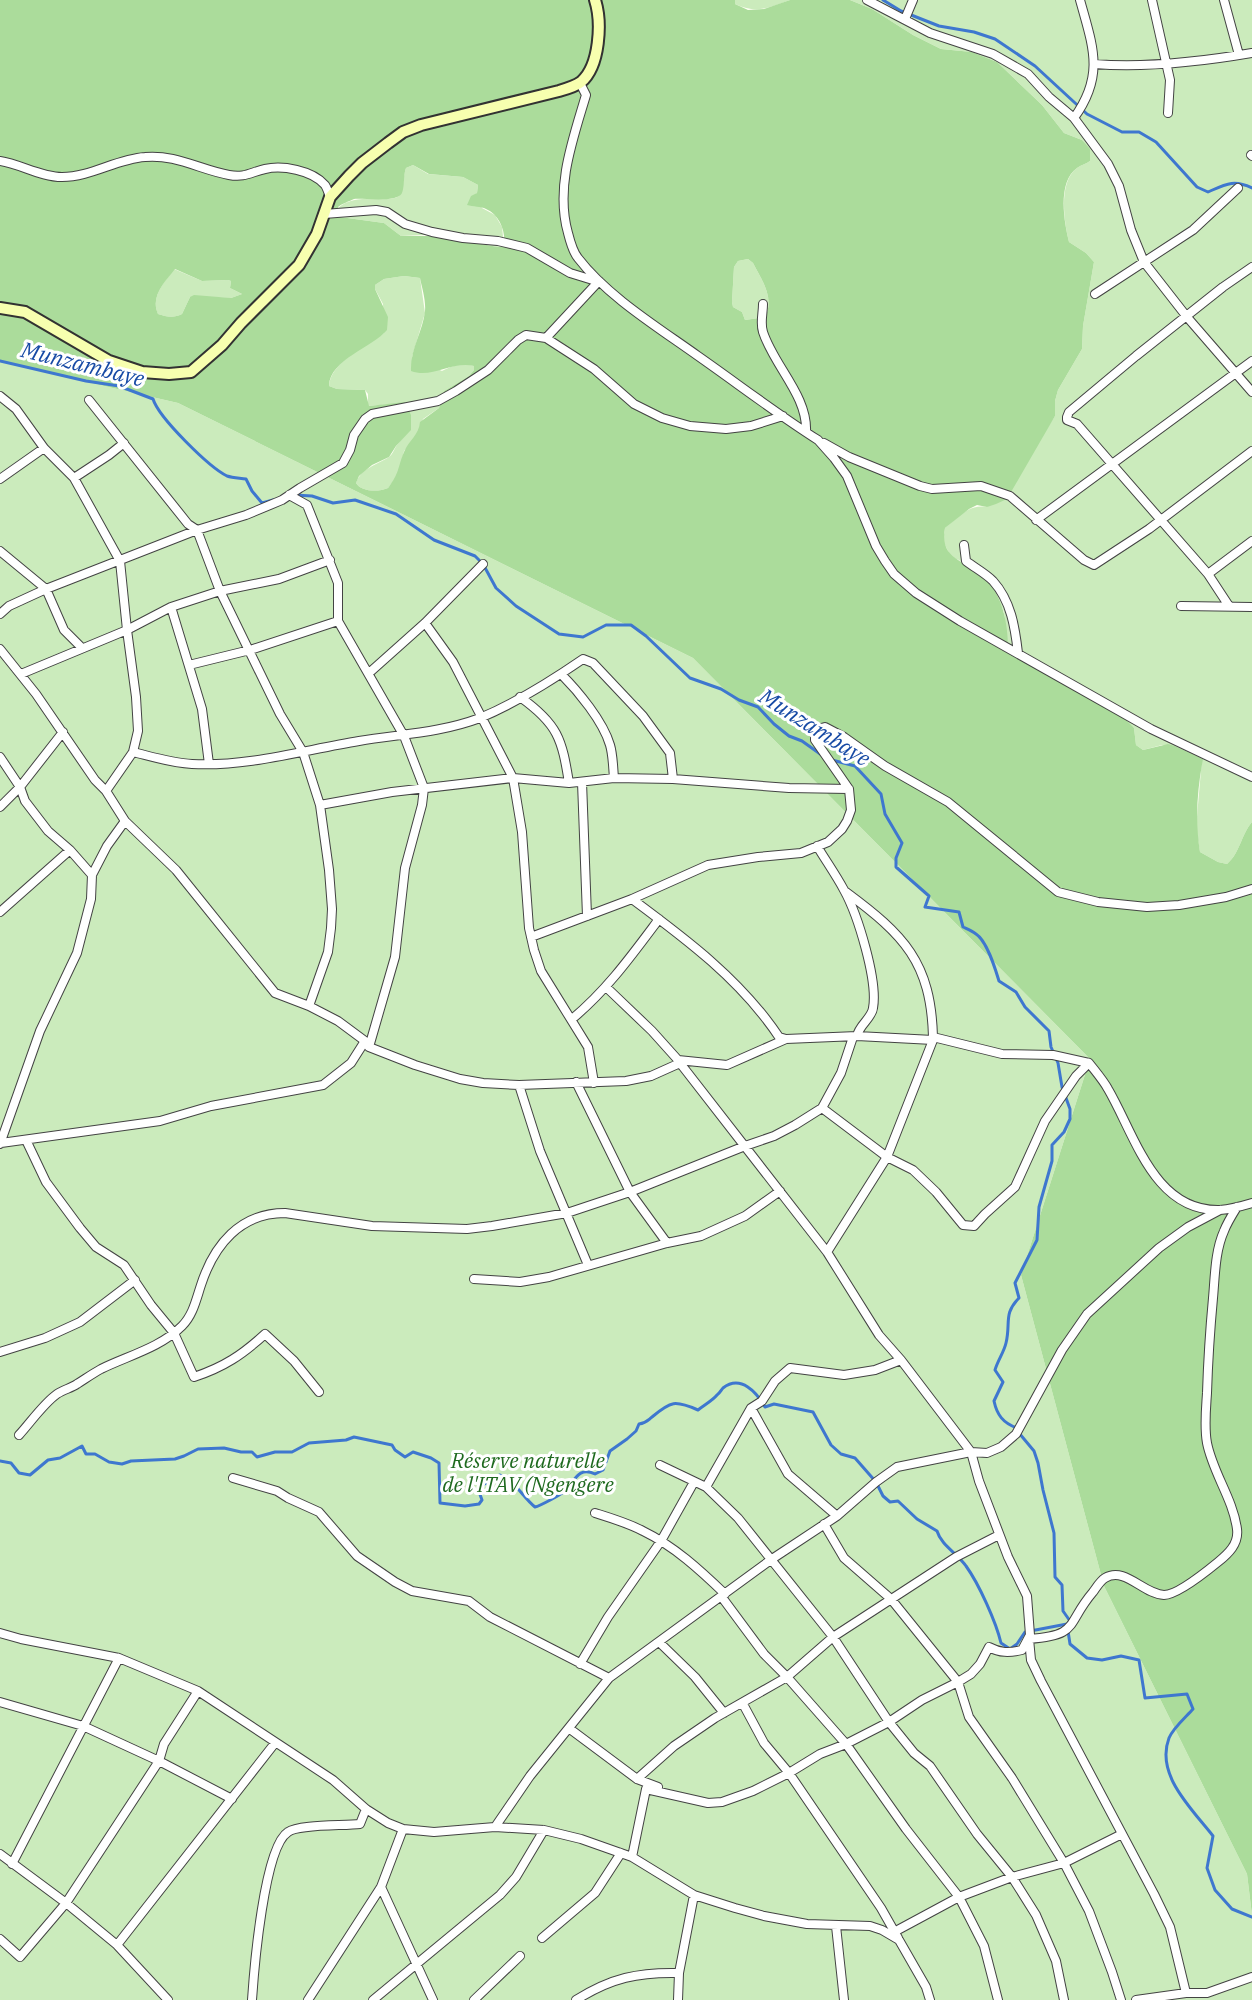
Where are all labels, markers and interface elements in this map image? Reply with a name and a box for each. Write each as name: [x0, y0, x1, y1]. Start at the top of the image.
water label: Munzambaye: [18, 334, 148, 393]
water label: Munzambaye: [753, 680, 876, 772]
park label: Réserve naturelle de l'ITAV (Ngengere: [442, 1446, 615, 1498]

